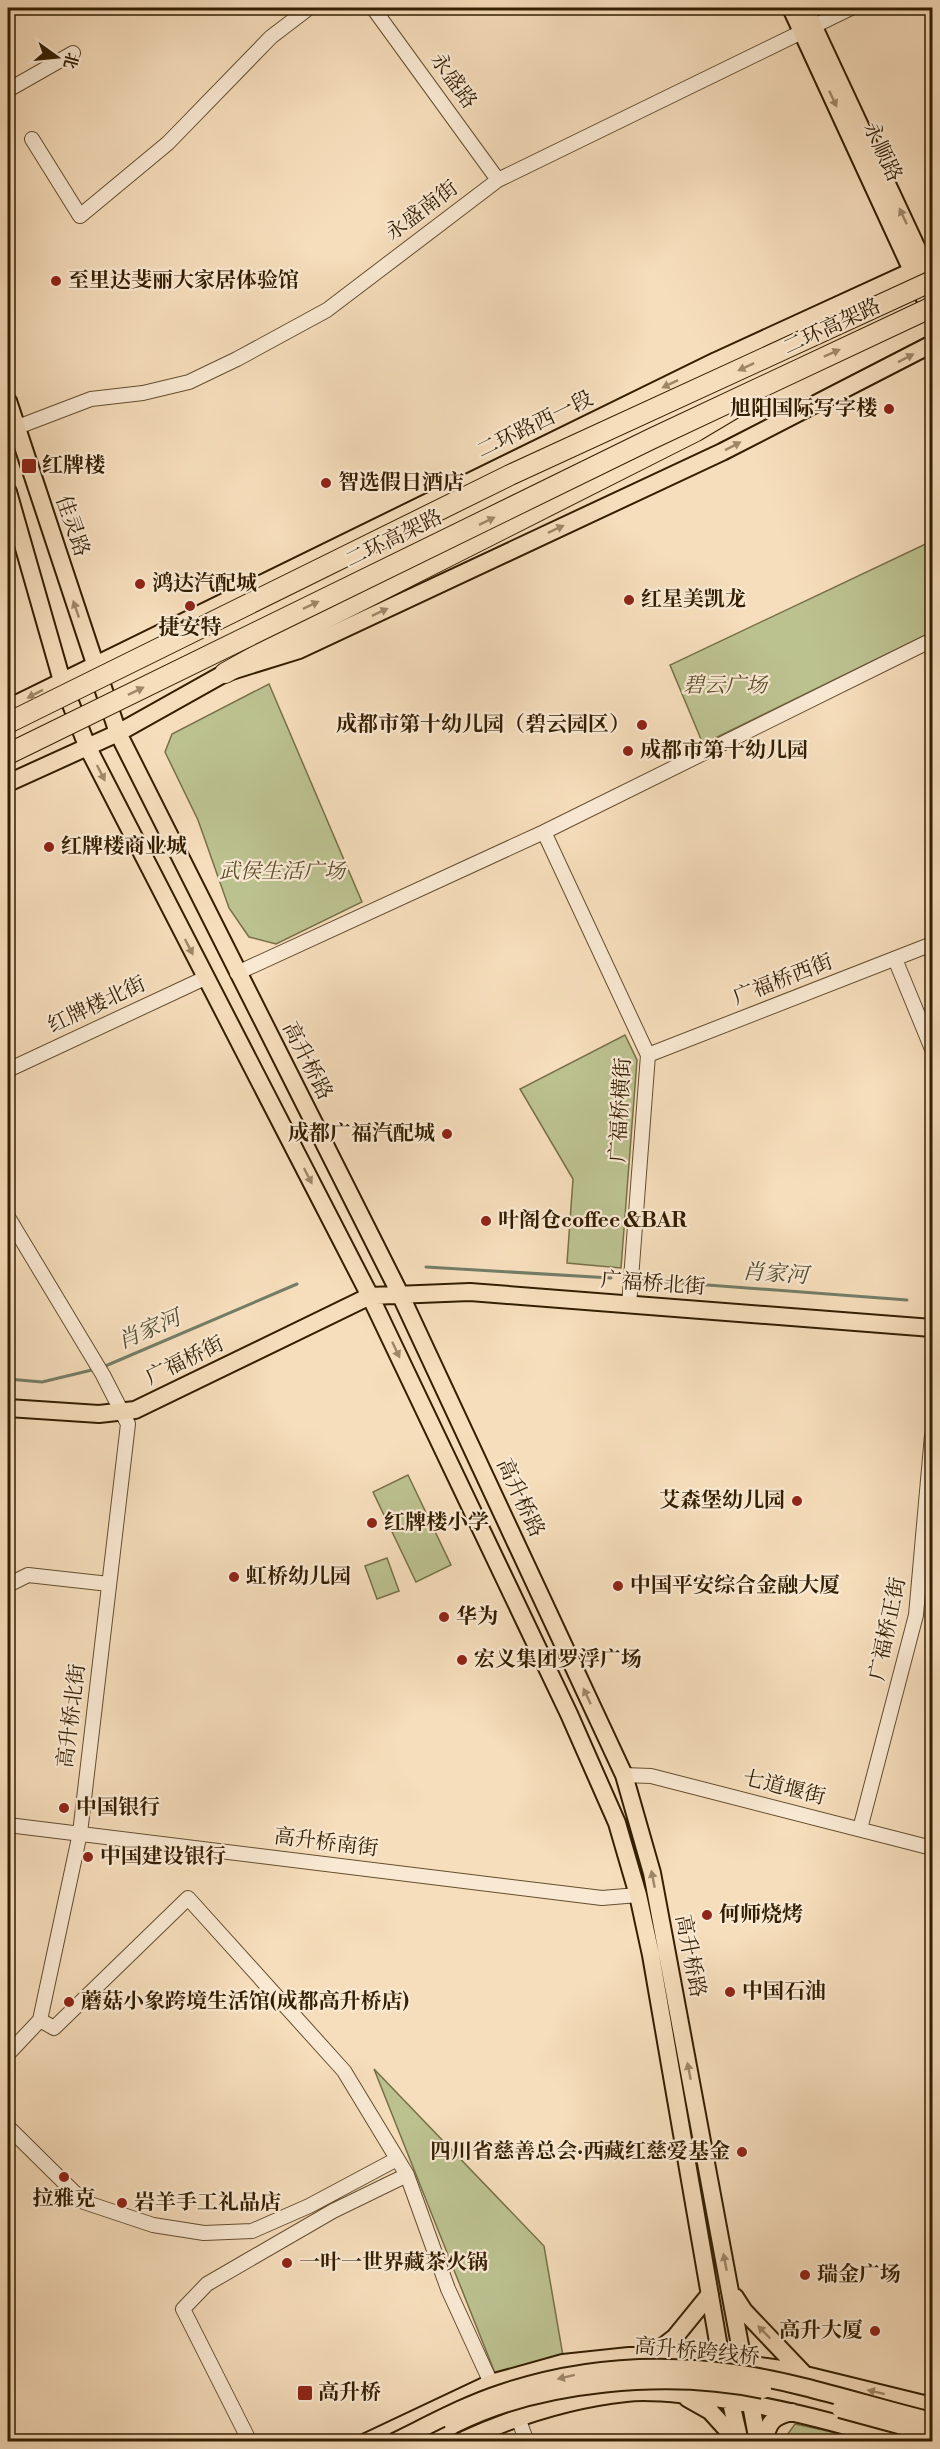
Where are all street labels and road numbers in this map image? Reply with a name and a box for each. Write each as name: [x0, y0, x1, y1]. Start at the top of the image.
street label: 永盛路: [424, 48, 482, 114]
street label: 永顺路: [857, 118, 907, 186]
street label: 永盛南街: [381, 175, 463, 247]
street label: 二环高架路: [779, 293, 885, 361]
street label: 二环路西一段: [473, 386, 597, 464]
street label: 佳灵路: [49, 492, 95, 560]
street label: 二环高架路: [341, 504, 447, 574]
street label: 广福桥西街: [729, 949, 837, 1011]
street label: 红牌楼北街: [44, 971, 150, 1039]
street label: 高升桥路: [276, 1018, 338, 1104]
street label: 广福桥横街: [605, 1057, 637, 1163]
street label: 广福桥北街: [600, 1267, 706, 1301]
street label: 广福桥街: [142, 1331, 228, 1391]
street label: 高升桥路: [490, 1454, 550, 1542]
street label: 广福桥正街: [864, 1575, 912, 1683]
street label: 高升桥北街: [53, 1662, 91, 1770]
street label: 七道堰街: [740, 1765, 828, 1811]
street label: 高升桥南街: [272, 1824, 380, 1862]
street label: 高升桥路: [669, 1912, 711, 2000]
street label: 高升桥跨线桥: [633, 2334, 761, 2370]

